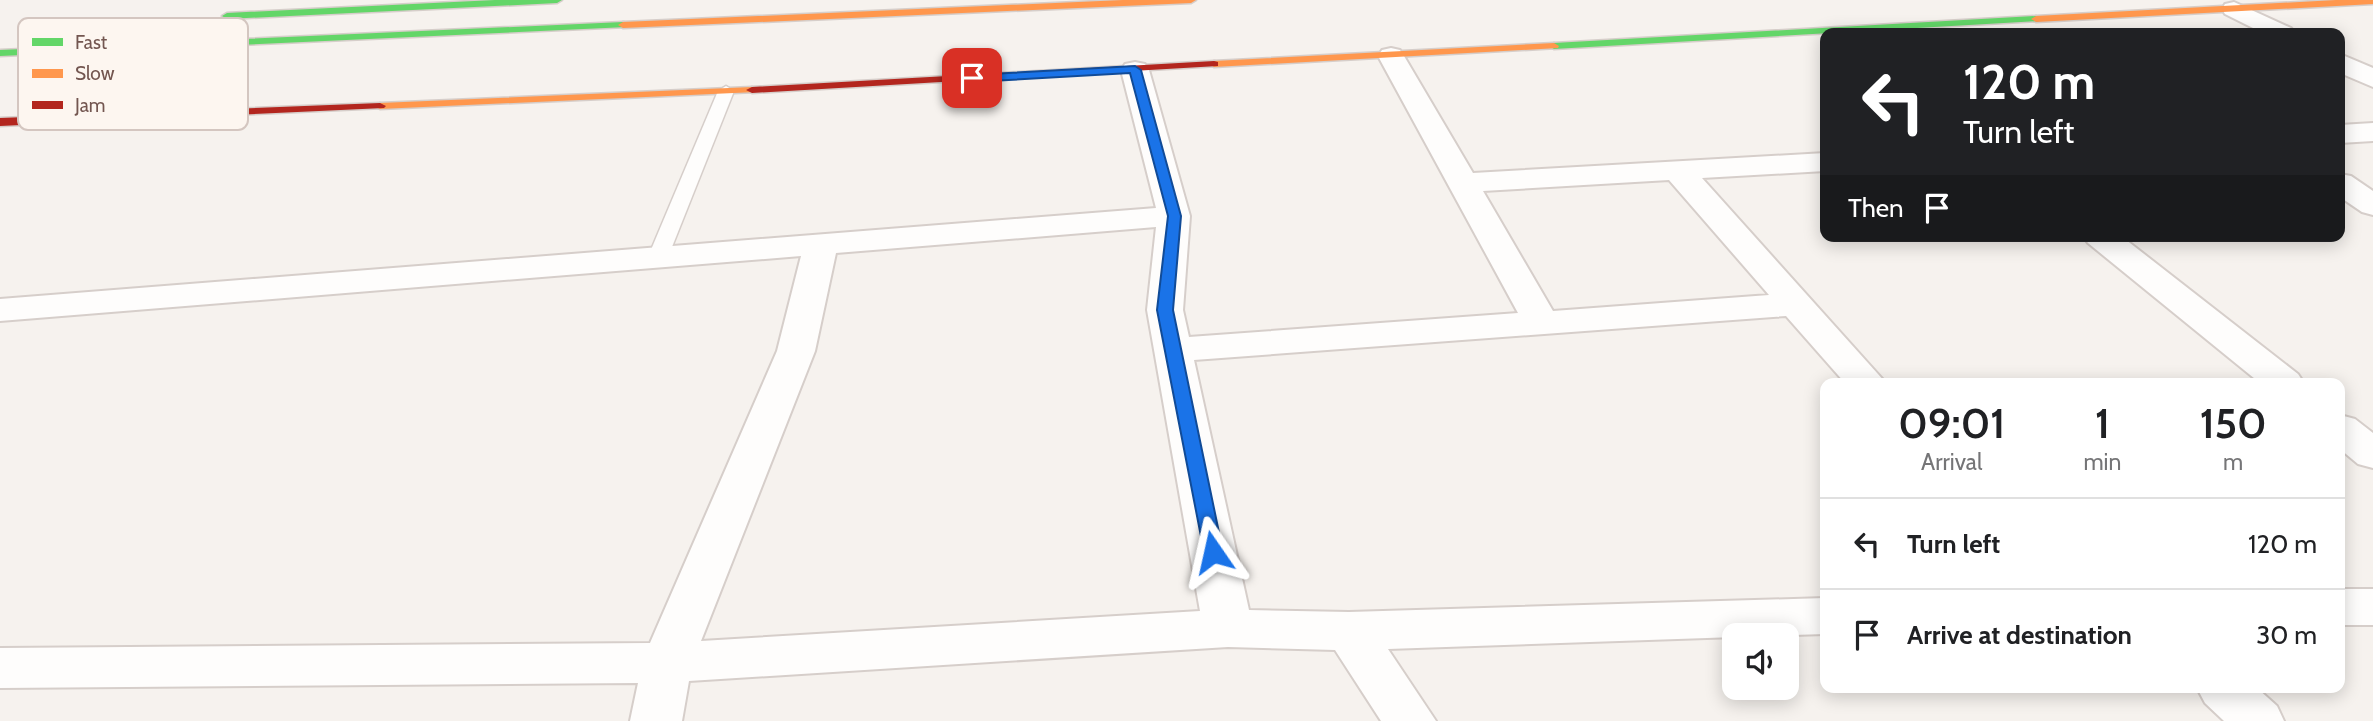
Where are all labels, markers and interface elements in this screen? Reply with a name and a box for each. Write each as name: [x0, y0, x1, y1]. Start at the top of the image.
legend: [18, 18, 248, 130]
text: Fast: [75, 31, 108, 54]
pin: [942, 48, 1002, 108]
text: 120 m: [1963, 52, 2095, 111]
icon: left: [1848, 56, 1939, 147]
icon: arrive: [953, 59, 991, 97]
text: Slow: [75, 62, 115, 85]
text: Jam: [74, 94, 105, 117]
text: Turn left: [1963, 112, 2074, 151]
icon: arrive: [1918, 189, 1956, 227]
text: Then: [1848, 192, 1904, 224]
text: 09:01: [1898, 397, 2005, 449]
text: 1: [2095, 397, 2110, 449]
text: 150: [2200, 397, 2267, 449]
text: Arrival: [1921, 448, 1982, 476]
text: min: [2083, 448, 2121, 476]
text: m: [2223, 448, 2243, 476]
position arrow: [1176, 515, 1250, 589]
icon: left: [1848, 525, 1886, 563]
text: Turn left: [1907, 528, 2000, 560]
text: 120 m: [2248, 528, 2317, 560]
icon: arrive: [1848, 616, 1886, 654]
text: Arrive at destination: [1907, 619, 2132, 651]
text: 30 m: [2256, 619, 2317, 651]
map controls: [1722, 623, 1799, 700]
button: sound: [1722, 623, 1799, 700]

